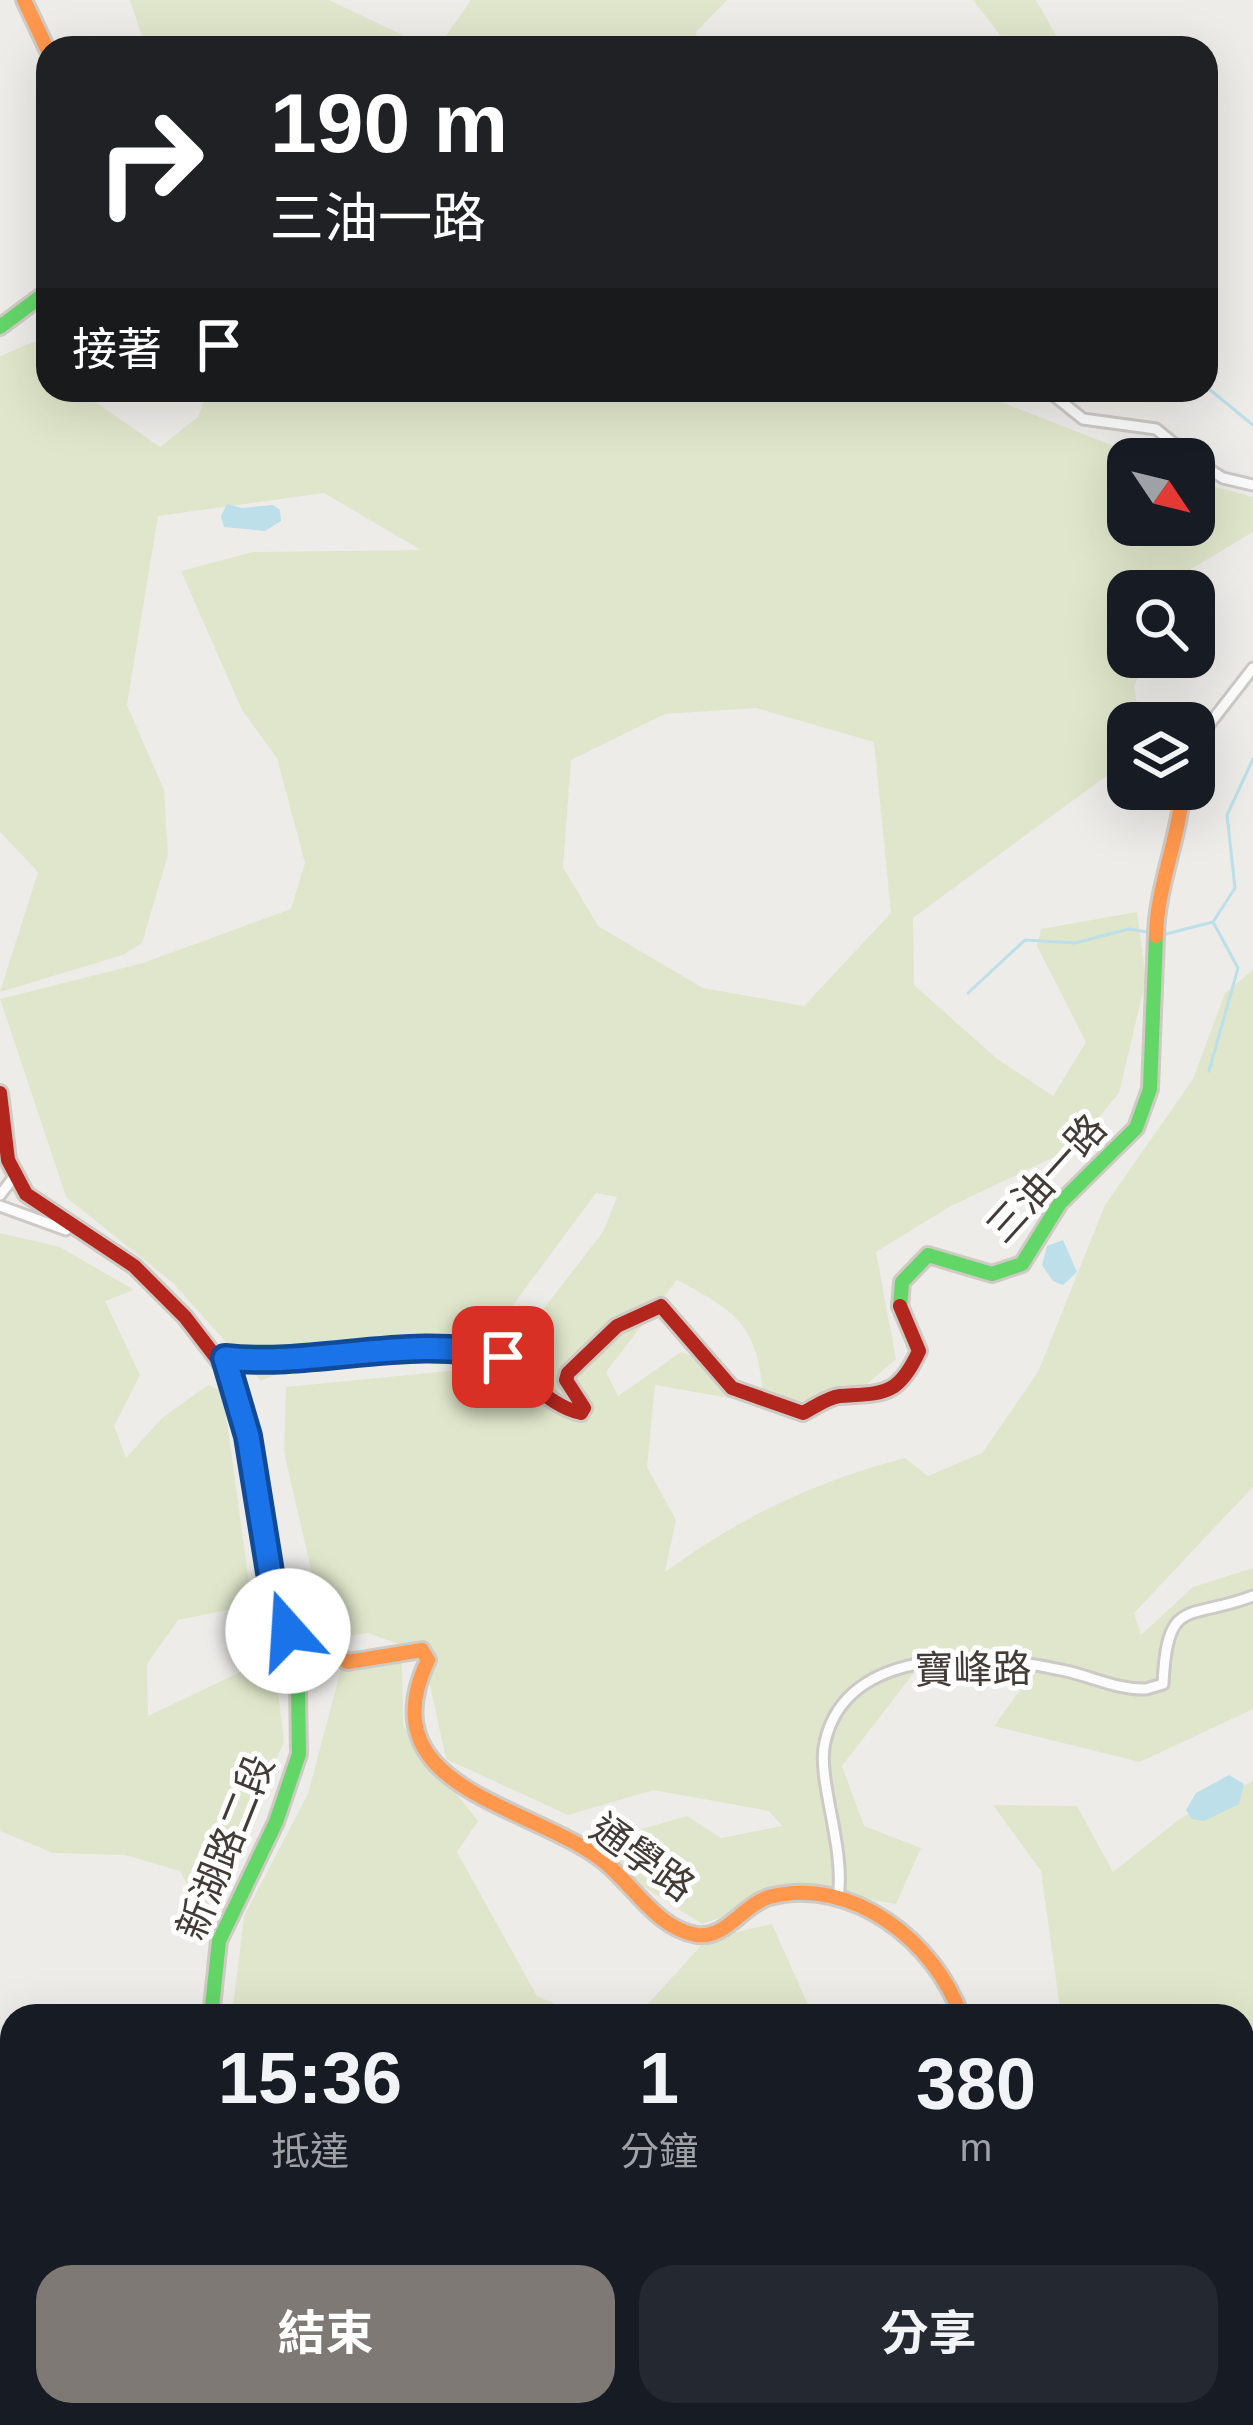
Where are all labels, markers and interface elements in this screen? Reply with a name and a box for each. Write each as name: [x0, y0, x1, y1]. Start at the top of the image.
text: 190 m: [270, 76, 508, 170]
icon: right: [72, 84, 228, 240]
text: 三油一路: [270, 188, 486, 248]
icon: arrive: [186, 312, 252, 378]
text: 接著: [72, 324, 162, 375]
north arrow: [1107, 438, 1215, 546]
map controls: [1107, 438, 1215, 810]
button: search: [1107, 570, 1215, 678]
button: layers: [1107, 702, 1215, 810]
street label: 三油一路: [978, 1106, 1115, 1251]
pin: [452, 1306, 554, 1408]
icon: arrive: [470, 1324, 536, 1390]
position arrow: [225, 1568, 351, 1694]
street label: 寶峰路: [914, 1647, 1032, 1692]
street label: 新湖路二段: [169, 1749, 282, 1946]
street label: 通學路: [583, 1806, 703, 1909]
text: 15:36: [218, 2038, 402, 2118]
text: 1: [639, 2038, 679, 2118]
text: 380: [916, 2044, 1036, 2124]
text: m: [960, 2126, 992, 2169]
text: 抵達: [271, 2130, 349, 2173]
text: 分鐘: [620, 2130, 698, 2173]
button: 結束: [36, 2265, 615, 2403]
button: 分享: [639, 2265, 1218, 2403]

